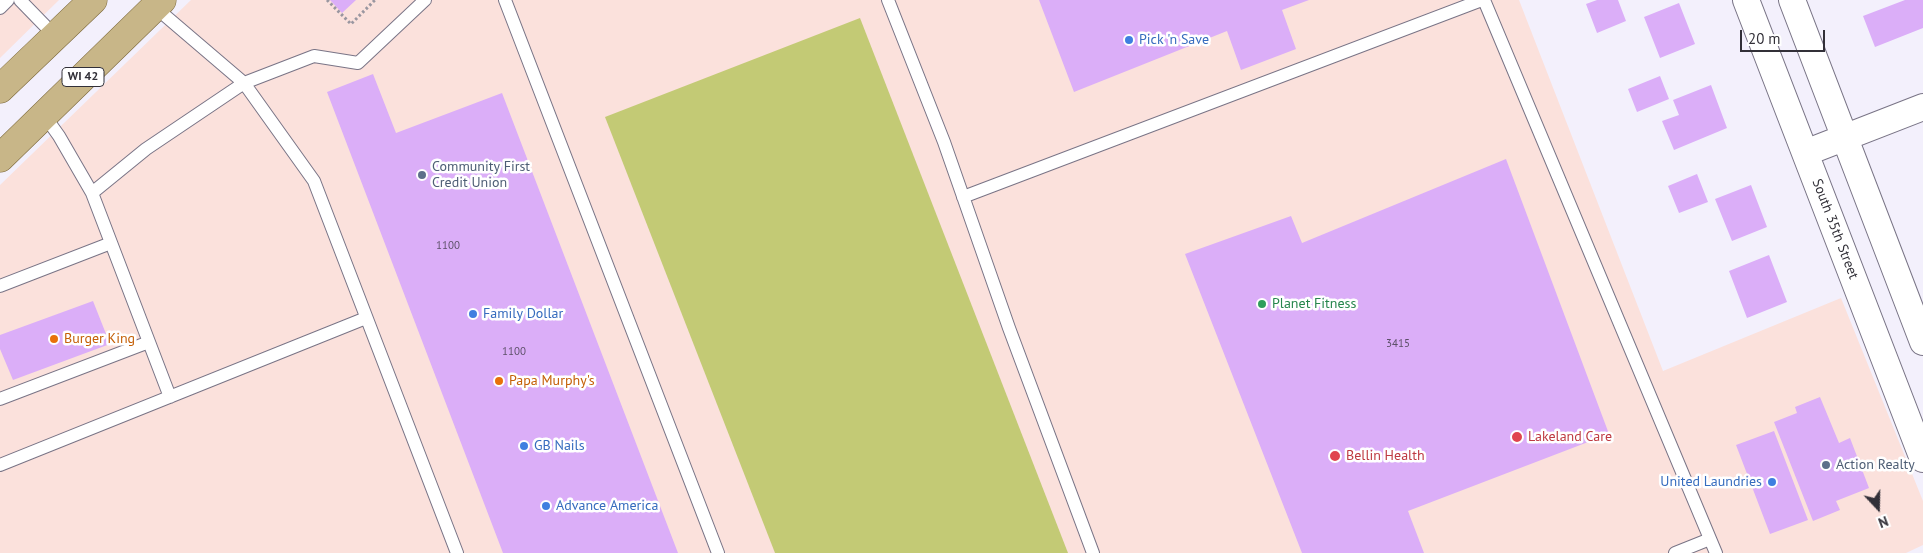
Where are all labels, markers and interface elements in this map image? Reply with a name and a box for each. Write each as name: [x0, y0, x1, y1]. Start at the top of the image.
scale bar: [1743, 20, 1828, 52]
text: 20 m: [1748, 29, 1781, 48]
place label: Pick 'n Save: [1139, 32, 1209, 48]
marker: Pick 'n Save: [1123, 34, 1135, 46]
road number: WI 42: [62, 68, 104, 86]
place label: Community First Credit Union: [432, 159, 530, 192]
marker: Community First Credit Union: [416, 169, 428, 181]
street label: South 35th Street: [1808, 177, 1862, 281]
house number: 1100: [436, 239, 460, 253]
place label: Planet Fitness: [1272, 296, 1356, 312]
marker: Planet Fitness: [1256, 298, 1268, 310]
place label: Family Dollar: [483, 306, 563, 322]
marker: Family Dollar: [467, 308, 479, 320]
place label: Burger King: [64, 331, 135, 347]
marker: Burger King: [48, 333, 60, 345]
house number: 3415: [1386, 337, 1410, 351]
house number: 1100: [502, 345, 526, 359]
place label: Papa Murphy's: [509, 373, 595, 389]
marker: Papa Murphy's: [493, 375, 505, 387]
place label: Lakeland Care: [1528, 429, 1612, 445]
marker: Lakeland Care: [1510, 430, 1524, 444]
place label: GB Nails: [534, 438, 585, 454]
marker: GB Nails: [518, 440, 530, 452]
place label: Bellin Health: [1346, 448, 1425, 464]
marker: Bellin Health: [1328, 449, 1342, 463]
place label: Action Realty: [1836, 457, 1915, 473]
marker: Action Realty: [1820, 459, 1832, 471]
place label: United Laundries: [1660, 474, 1762, 490]
marker: United Laundries: [1766, 476, 1778, 488]
north arrow: [1853, 483, 1903, 533]
place label: Advance America: [556, 498, 658, 514]
marker: Advance America: [540, 500, 552, 512]
text: N: [1876, 512, 1891, 532]

